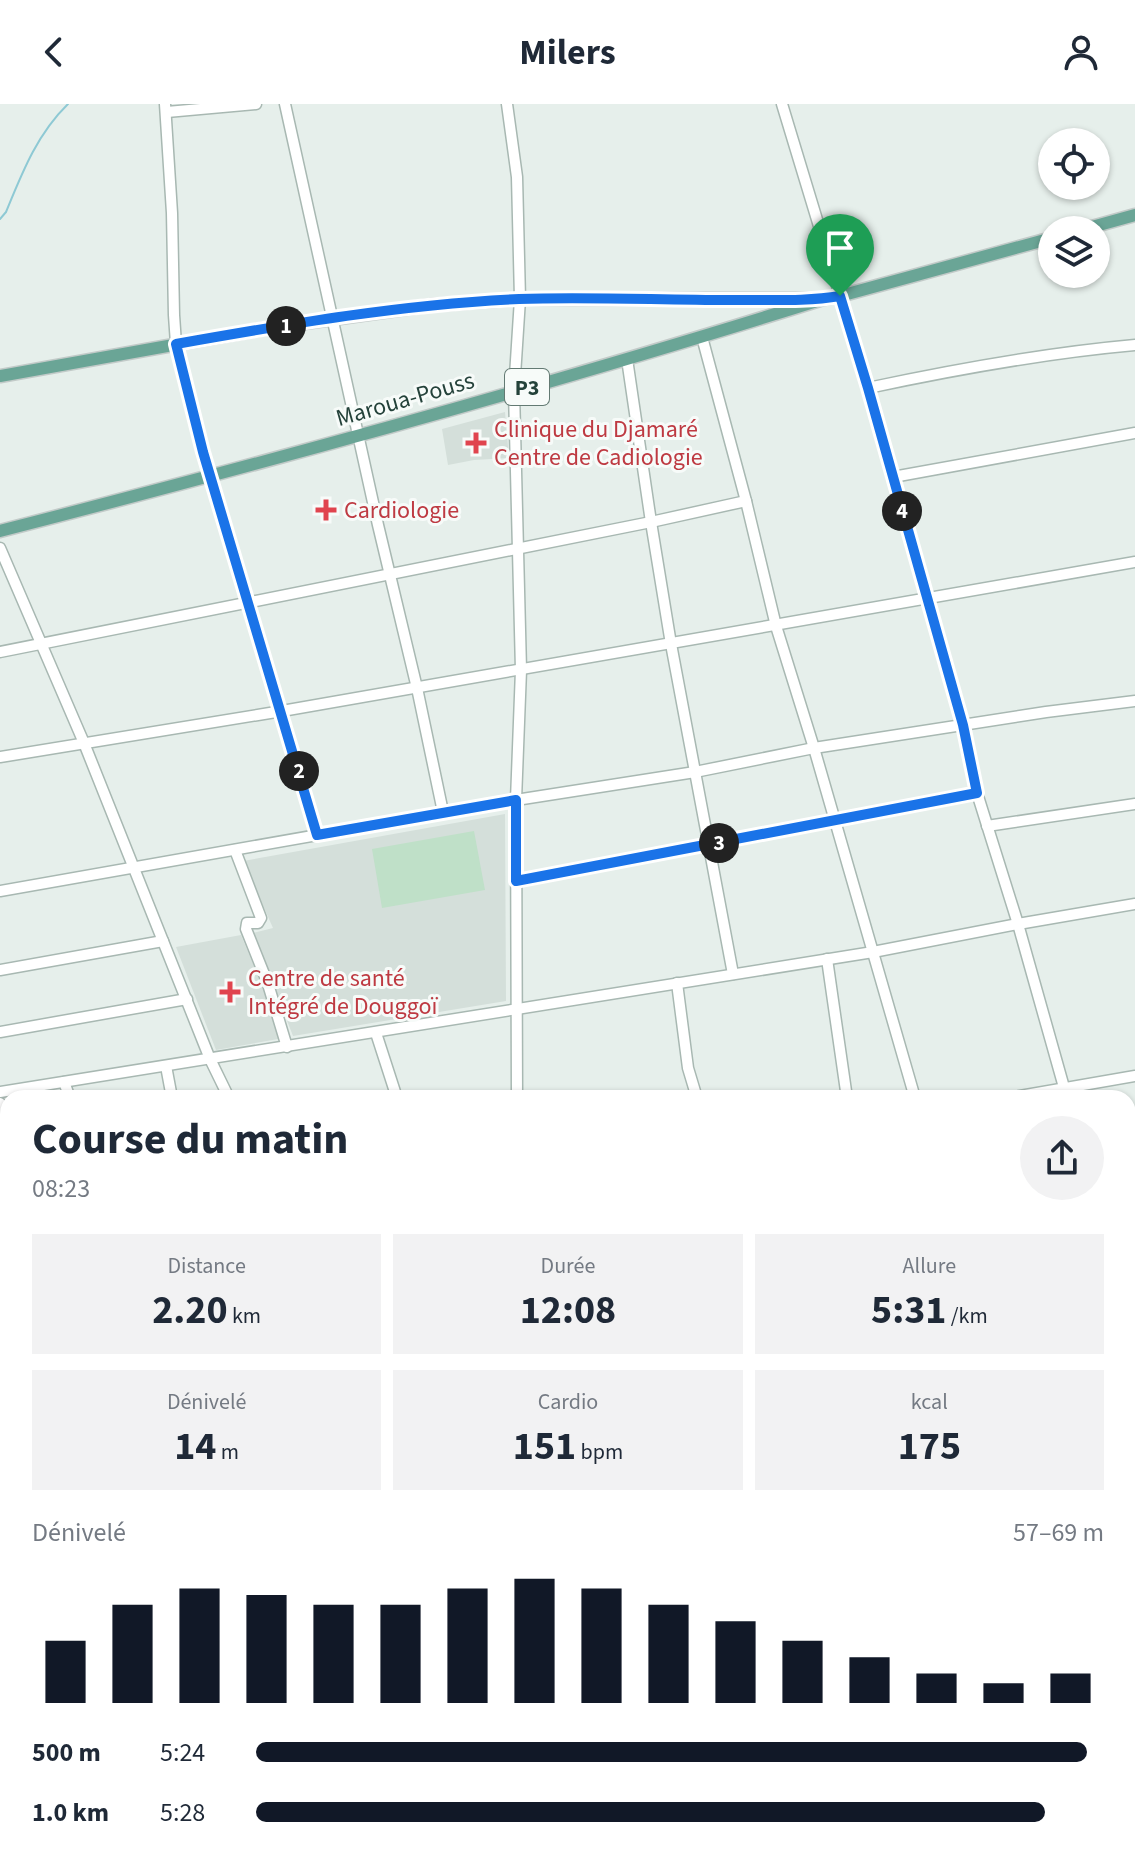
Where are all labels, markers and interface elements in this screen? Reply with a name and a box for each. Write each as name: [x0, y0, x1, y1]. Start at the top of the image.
text: Milers: [519, 27, 616, 78]
icon: back: [32, 30, 76, 74]
icon: person: [1059, 30, 1103, 74]
map controls: [1038, 128, 1110, 288]
button: locate: [1038, 128, 1110, 200]
pin: [806, 214, 874, 296]
button: layers: [1038, 216, 1110, 288]
icon: arrive: [818, 226, 862, 270]
pin: 1: [266, 306, 306, 346]
text: 1: [280, 310, 292, 342]
street label: Maroua-Pouss: [332, 363, 478, 436]
road number: P3: [505, 369, 549, 405]
place label: Clinique du Djamaré Centre de Cadiologie: [494, 412, 703, 475]
marker: Clinique du Djamaré Centre de Cadiologie: [465, 432, 487, 454]
pin: 4: [882, 491, 922, 531]
place label: Cardiologie: [344, 493, 459, 528]
text: 4: [896, 495, 908, 527]
marker: Cardiologie: [315, 499, 337, 521]
pin: 2: [279, 751, 319, 791]
text: 2: [293, 755, 305, 787]
pin: 3: [699, 823, 739, 863]
text: 3: [713, 827, 725, 859]
place label: Centre de santé Intégré de Douggoï: [248, 961, 438, 1024]
marker: Centre de santé Intégré de Douggoï: [219, 981, 241, 1003]
text: Course du matin: [32, 1108, 349, 1171]
button: share: [1020, 1116, 1104, 1200]
text: 08:23: [32, 1170, 90, 1207]
text: Distance: [168, 1250, 246, 1282]
text: Durée: [541, 1250, 595, 1282]
text: Allure: [903, 1250, 956, 1282]
text: 2.20: [152, 1282, 228, 1339]
text: 12:08: [520, 1282, 616, 1339]
text: 5:31: [871, 1282, 946, 1339]
text: km: [228, 1300, 261, 1332]
text: /km: [946, 1300, 988, 1332]
text: Dénivelé: [167, 1386, 246, 1418]
text: Cardio: [538, 1386, 598, 1418]
text: kcal: [911, 1386, 948, 1418]
text: 14: [174, 1418, 216, 1475]
text: 151: [513, 1418, 576, 1475]
text: 175: [898, 1418, 961, 1475]
text: m: [216, 1436, 239, 1468]
text: bpm: [576, 1436, 623, 1468]
text: Dénivelé: [32, 1514, 126, 1551]
text: 57–69 m: [1013, 1514, 1104, 1551]
text: 500 m: [32, 1734, 101, 1771]
text: 5:24: [160, 1734, 205, 1771]
text: 1.0 km: [32, 1794, 109, 1831]
text: 5:28: [160, 1794, 205, 1831]

